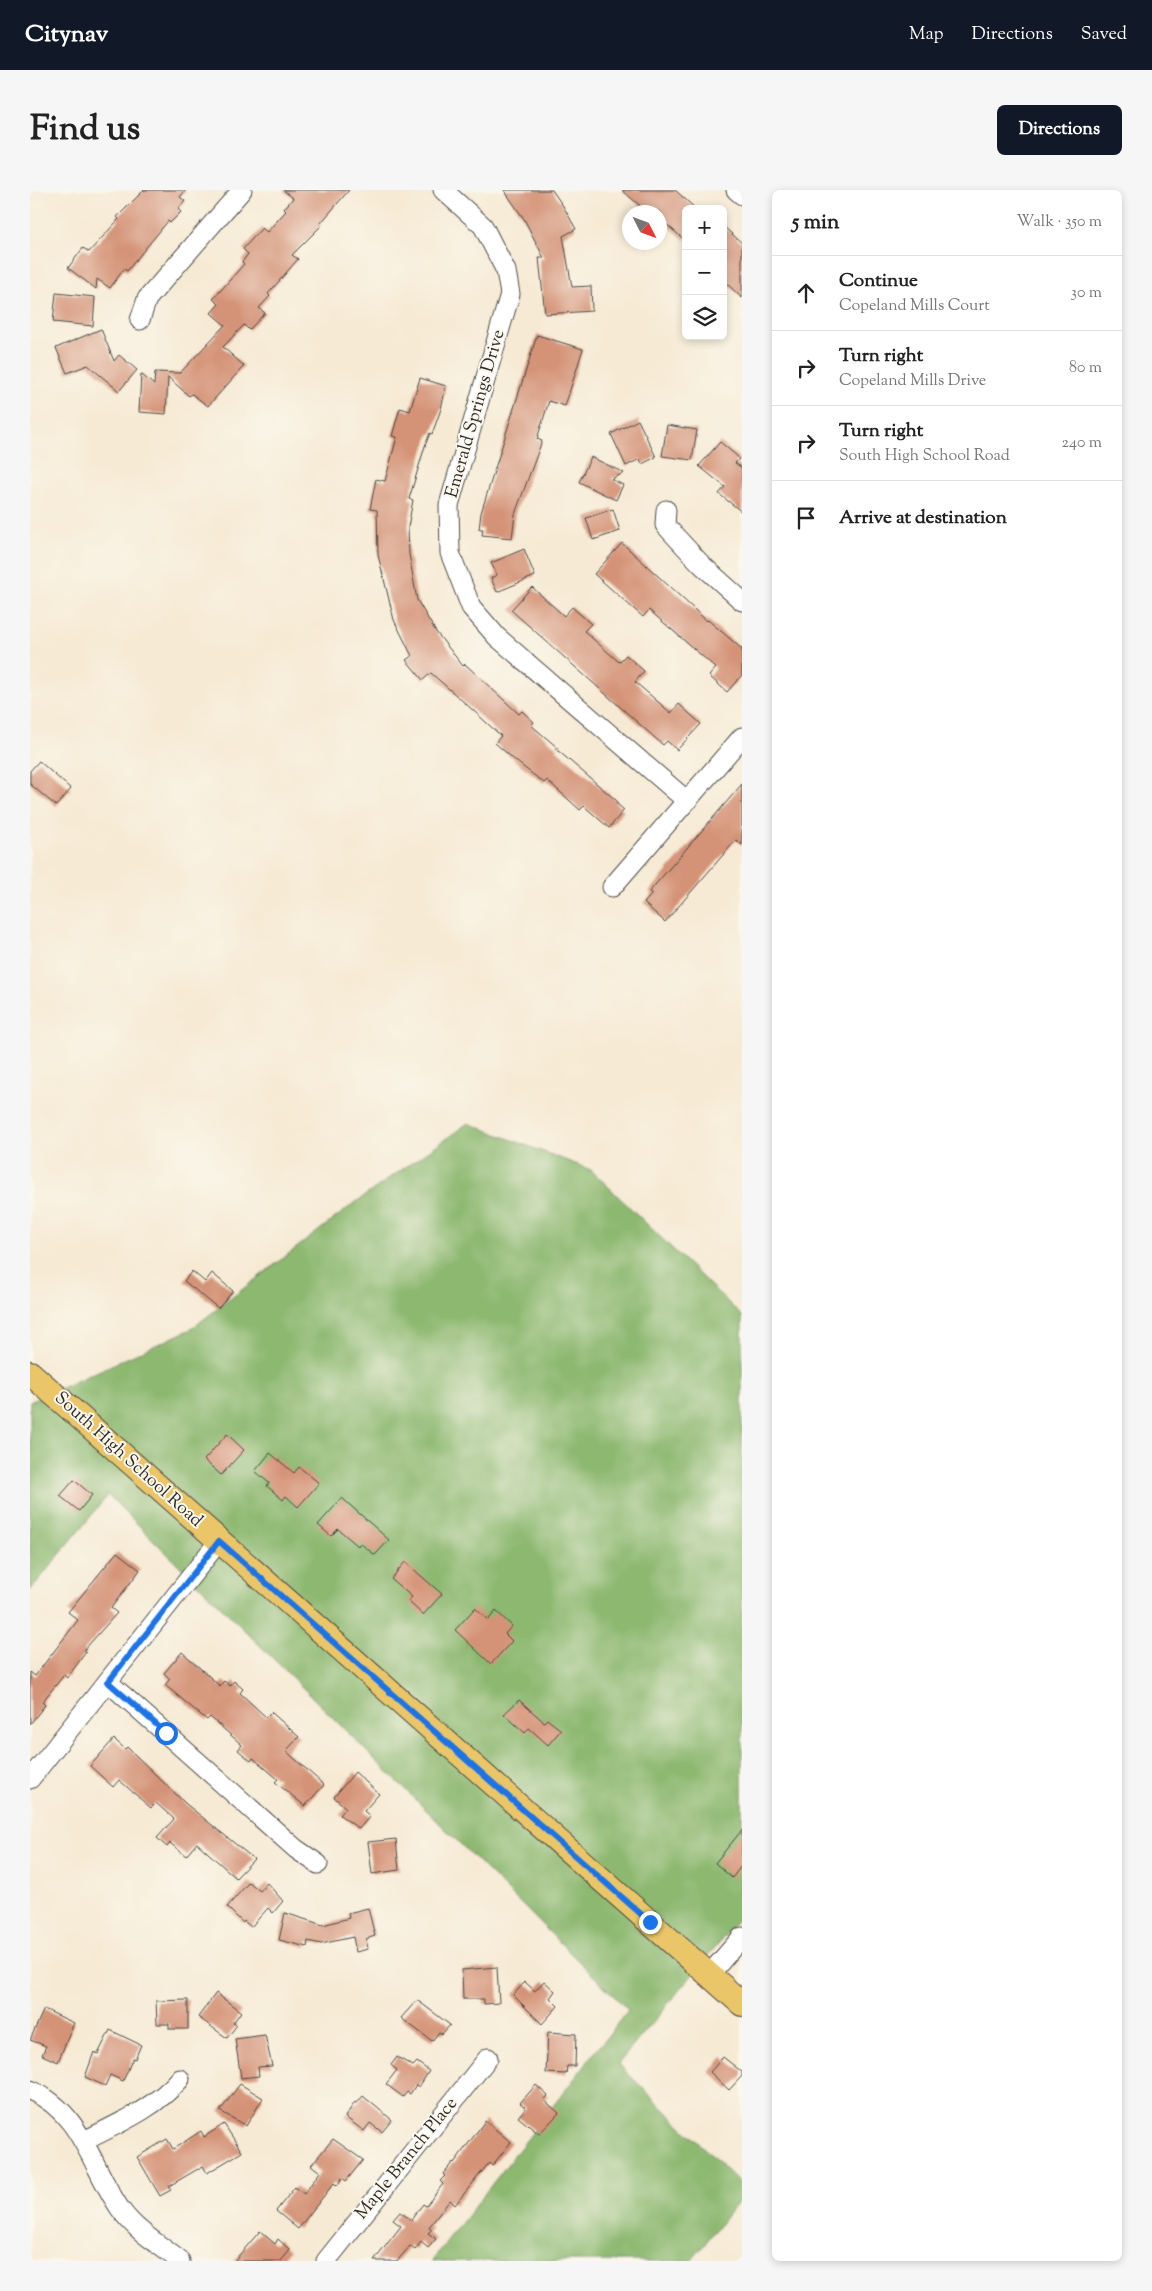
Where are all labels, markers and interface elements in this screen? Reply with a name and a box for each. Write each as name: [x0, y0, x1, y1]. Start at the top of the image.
text: Citynav: [25, 18, 108, 52]
text: Map: [909, 22, 944, 48]
text: Directions: [972, 22, 1053, 48]
text: Saved: [1081, 22, 1127, 48]
text: Find us: [30, 105, 140, 156]
button: Directions: [997, 105, 1122, 155]
north arrow: [622, 205, 667, 250]
map controls: [682, 205, 727, 340]
button: +: [682, 205, 727, 250]
text: 5 min: [792, 208, 839, 238]
text: Walk · 350 m: [1017, 211, 1102, 234]
button: −: [682, 250, 727, 295]
text: Continue: [839, 268, 918, 295]
icon: ahead: [792, 279, 820, 307]
text: 30 m: [1071, 282, 1102, 305]
button: layers: [682, 295, 727, 340]
text: Copeland Mills Court: [839, 295, 990, 318]
street label: Emerald Springs Drive: [440, 327, 512, 501]
text: Turn right: [839, 343, 923, 370]
icon: right: [792, 354, 820, 382]
text: 80 m: [1069, 357, 1102, 380]
text: Copeland Mills Drive: [839, 370, 986, 393]
text: Turn right: [839, 418, 923, 445]
icon: right: [792, 429, 820, 457]
text: 240 m: [1061, 432, 1102, 455]
text: South High School Road: [839, 445, 1010, 468]
icon: arrive: [792, 504, 820, 532]
text: Arrive at destination: [839, 505, 1007, 532]
street label: South High School Road: [48, 1386, 208, 1534]
route start: [155, 1722, 178, 1745]
route end: [639, 1911, 662, 1934]
street label: Maple Branch Place: [349, 2092, 465, 2226]

